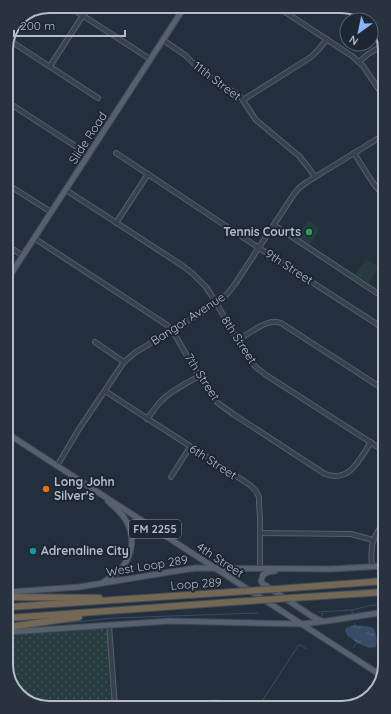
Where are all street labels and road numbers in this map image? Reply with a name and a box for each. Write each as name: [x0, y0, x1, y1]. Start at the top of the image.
street label: 11th Street: [190, 58, 244, 103]
street label: Slide Road: [65, 109, 110, 167]
street label: 9th Street: [263, 246, 316, 287]
street label: Bangor Avenue: [148, 289, 228, 348]
street label: 8th Street: [219, 313, 260, 366]
street label: 7th Street: [182, 350, 223, 403]
street label: 6th Street: [187, 441, 240, 482]
road number: FM 2255: [129, 520, 181, 538]
street label: 4th Street: [194, 539, 247, 580]
street label: West Loop 289: [105, 552, 189, 579]
street label: Loop 289: [170, 574, 222, 593]

